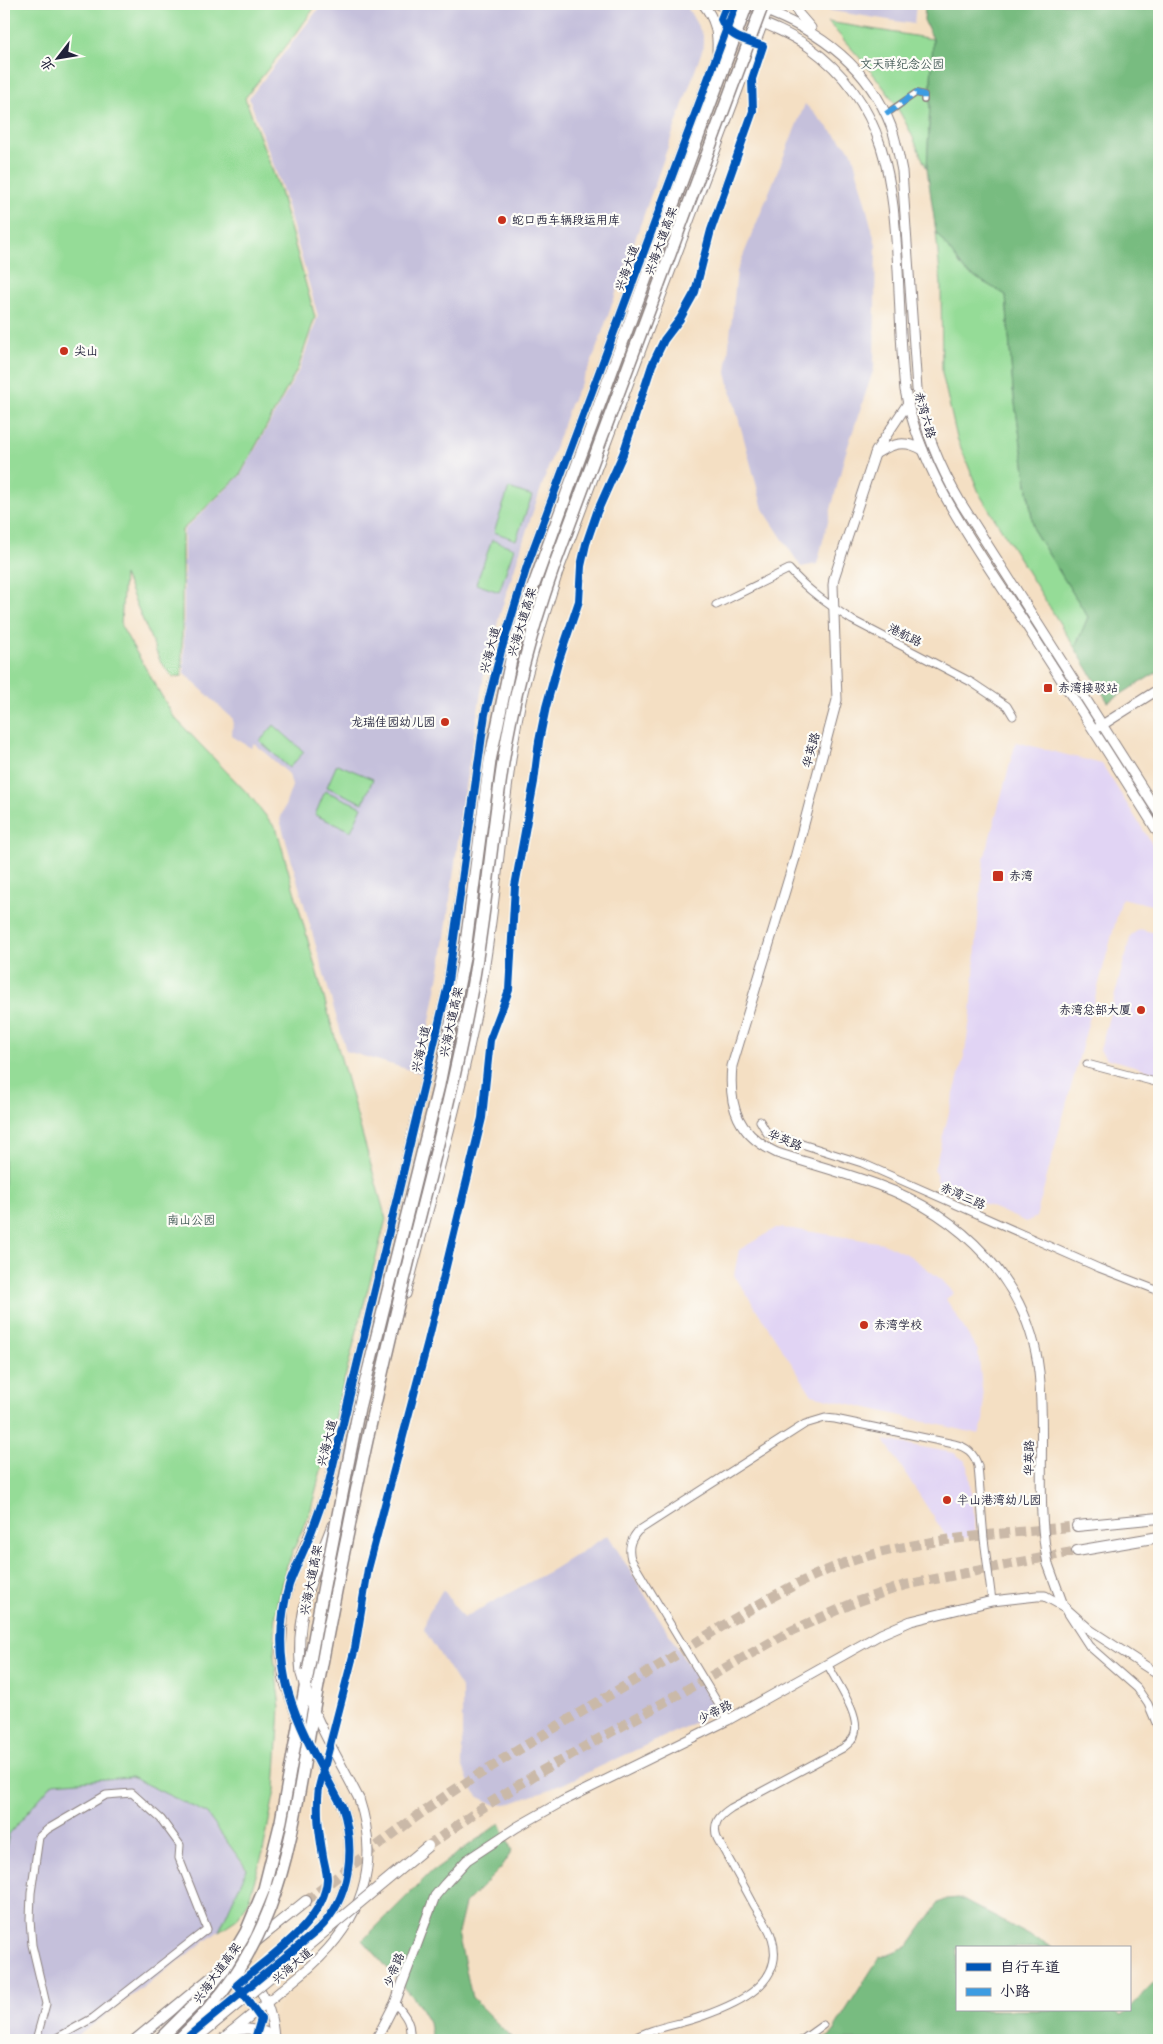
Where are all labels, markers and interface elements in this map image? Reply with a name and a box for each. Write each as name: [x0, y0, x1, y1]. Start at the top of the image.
north arrow: [32, 32, 82, 82]
text: 北: [36, 54, 58, 75]
park label: 文天祥纪念公园: [860, 57, 944, 72]
street label: 兴海大道高架: [642, 205, 681, 278]
place label: 蛇口西车辆段运用库: [512, 213, 620, 228]
marker: 蛇口西车辆段运用库: [496, 214, 508, 226]
street label: 兴海大道: [612, 243, 643, 293]
place label: 尖山: [74, 344, 98, 359]
marker: 尖山: [58, 345, 70, 357]
street label: 赤湾六路: [911, 390, 938, 440]
street label: 兴海大道高架: [505, 586, 540, 659]
street label: 港航路: [885, 621, 924, 650]
street label: 兴海大道: [477, 625, 504, 675]
place label: 赤湾接驳站: [1058, 681, 1118, 696]
marker: 赤湾接驳站: [1042, 682, 1054, 694]
place label: 龙瑞佳园幼儿园: [351, 715, 435, 730]
marker: 龙瑞佳园幼儿园: [439, 716, 451, 728]
street label: 华英路: [800, 731, 823, 769]
marker: 赤湾: [991, 869, 1005, 883]
place label: 赤湾: [1009, 869, 1033, 884]
street label: 兴海大道高架: [437, 985, 466, 1059]
place label: 赤湾总部大厦: [1059, 1003, 1131, 1018]
marker: 赤湾总部大厦: [1135, 1004, 1147, 1016]
street label: 兴海大道: [409, 1024, 434, 1074]
street label: 华英路: [765, 1127, 804, 1154]
street label: 赤湾三路: [938, 1180, 988, 1213]
park label: 南山公园: [167, 1213, 215, 1228]
place label: 赤湾学校: [874, 1318, 922, 1333]
marker: 赤湾学校: [858, 1319, 870, 1331]
street label: 兴海大道: [314, 1418, 341, 1468]
street label: 华英路: [1022, 1440, 1037, 1476]
place label: 半山港湾幼儿园: [957, 1493, 1041, 1508]
marker: 半山港湾幼儿园: [941, 1494, 953, 1506]
street label: 兴海大道高架: [297, 1543, 326, 1617]
street label: 少帝路: [696, 1698, 735, 1727]
street label: 兴海大道高架: [190, 1940, 245, 2007]
street label: 兴海大道: [269, 1945, 316, 1988]
legend: [956, 1946, 1130, 2012]
street label: 少帝路: [381, 1951, 408, 1990]
text: 自行车道: [1000, 1958, 1060, 1977]
text: 小路: [1000, 1982, 1030, 2001]

